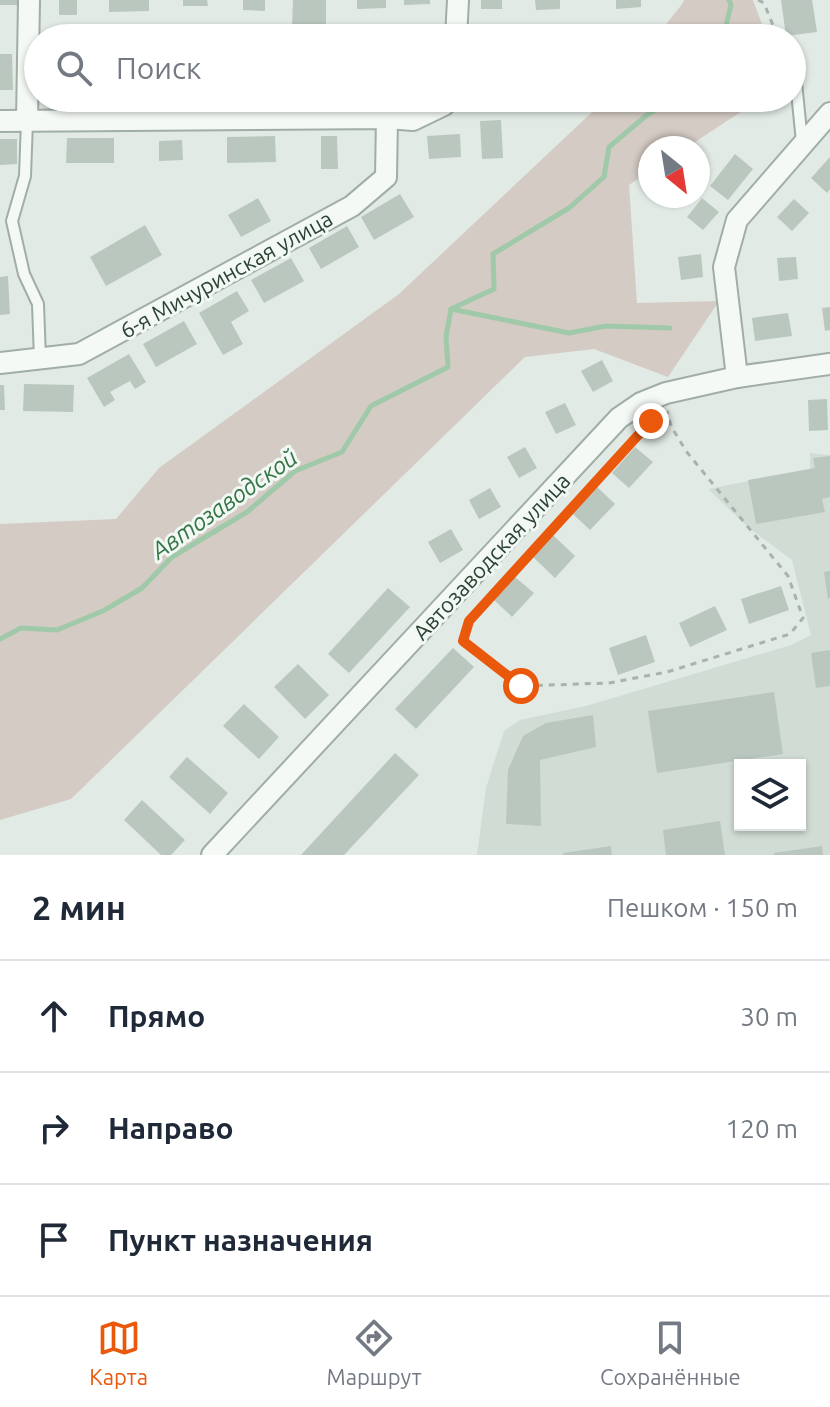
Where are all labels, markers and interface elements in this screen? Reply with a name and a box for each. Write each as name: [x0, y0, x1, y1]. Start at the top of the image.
search box: [24, 24, 806, 112]
icon: search: [52, 46, 96, 90]
text: Поиск: [116, 51, 201, 85]
north arrow: [638, 136, 710, 208]
street label: 6-я Мичуринская улица: [116, 205, 336, 343]
route end: [633, 403, 669, 439]
water label: Автозаводской: [145, 444, 302, 565]
street label: Автозаводская улица: [407, 468, 575, 644]
route start: [503, 668, 539, 704]
map controls: [734, 759, 806, 831]
button: layers: [734, 759, 806, 831]
text: 2 мин: [32, 888, 126, 926]
text: Пешком · 150 m: [607, 893, 798, 922]
icon: ahead: [32, 994, 76, 1038]
text: Прямо: [108, 999, 205, 1033]
text: 30 m: [740, 1002, 798, 1031]
icon: right: [32, 1106, 76, 1150]
text: Направо: [108, 1111, 234, 1145]
text: 120 m: [726, 1114, 798, 1143]
icon: arrive: [32, 1218, 76, 1262]
text: Пункт назначения: [108, 1223, 373, 1257]
tab: Карта: [89, 1316, 148, 1389]
tab: Маршрут: [327, 1316, 421, 1389]
tab: Сохранённые: [600, 1316, 741, 1389]

